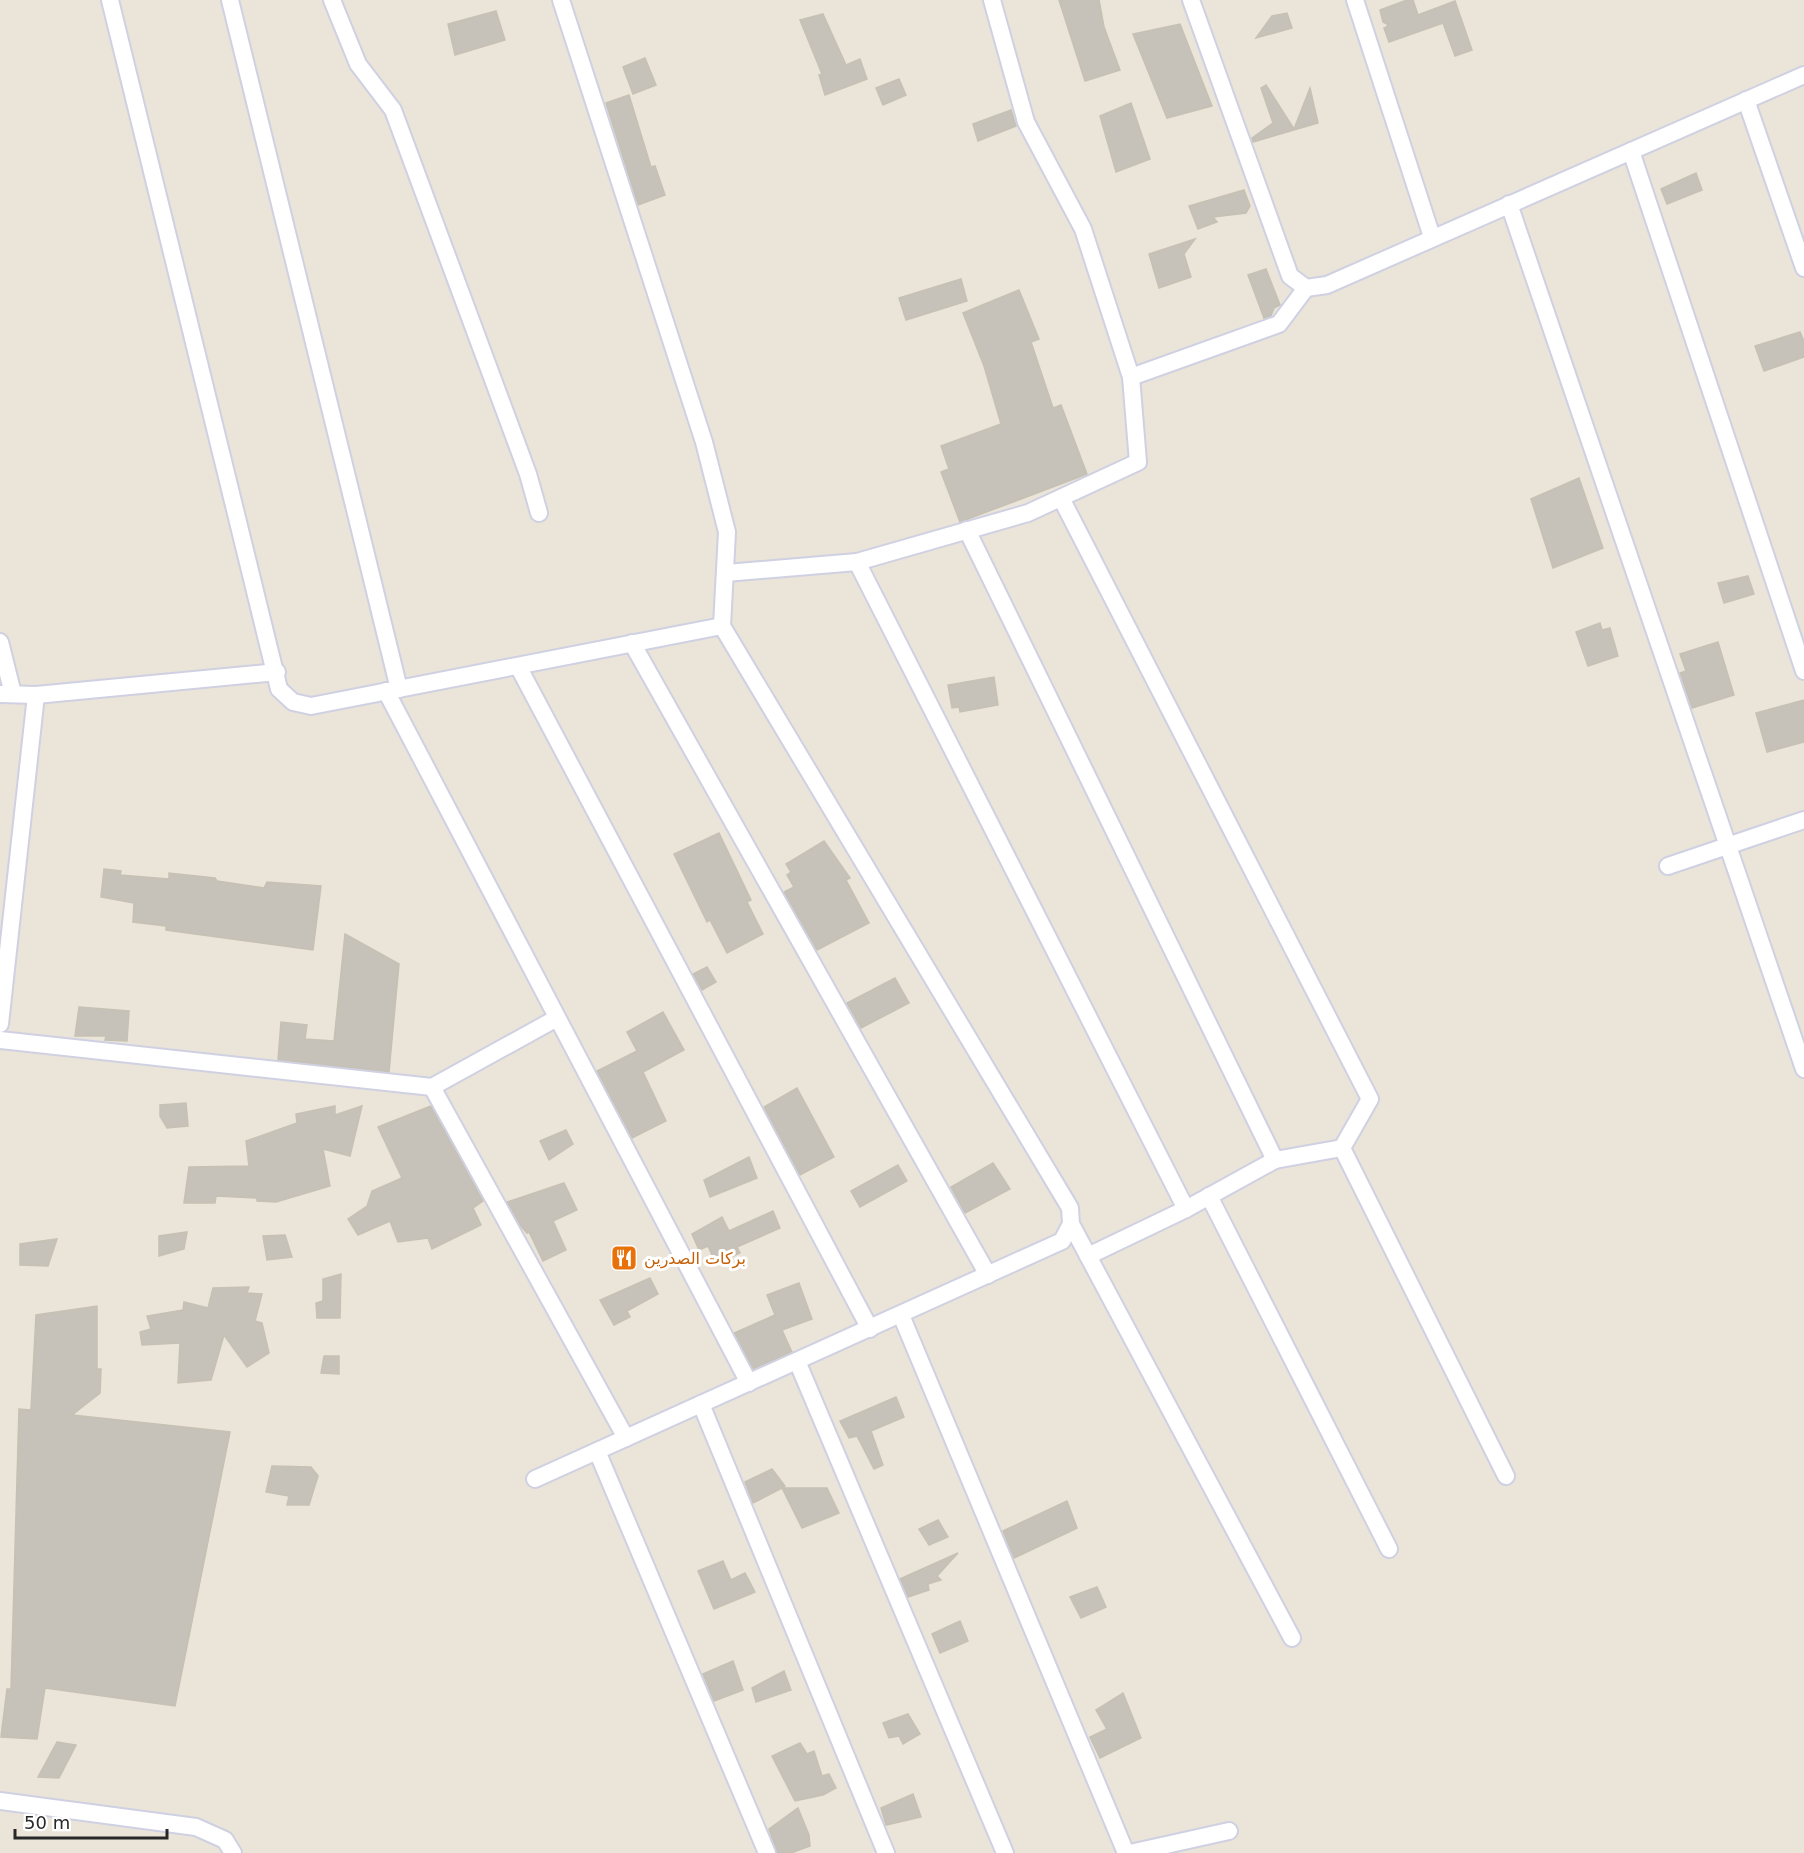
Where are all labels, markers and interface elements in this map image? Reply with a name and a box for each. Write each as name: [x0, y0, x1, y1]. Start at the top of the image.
restaurant icon: بركات الصدرين: [609, 1243, 639, 1273]
place label: بركات الصدرين: [644, 1249, 746, 1269]
scale bar: [15, 1802, 166, 1840]
text: 50 m: [24, 1812, 70, 1833]

